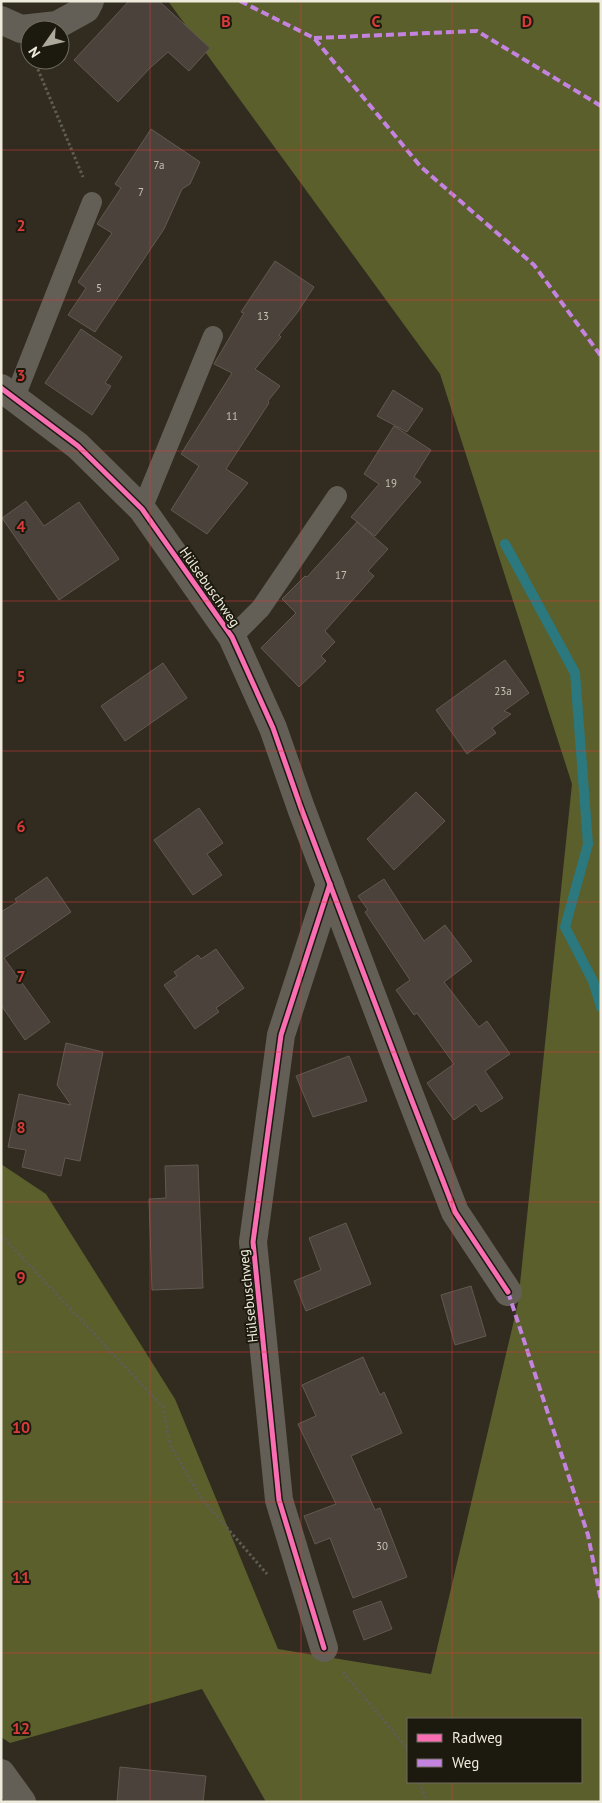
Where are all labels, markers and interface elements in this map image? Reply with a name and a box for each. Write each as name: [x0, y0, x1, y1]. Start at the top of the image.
text: B: [221, 11, 231, 31]
text: C: [372, 11, 381, 31]
text: D: [522, 11, 532, 31]
north arrow: [20, 20, 70, 70]
text: N: [24, 43, 44, 61]
house number: 7a: [154, 158, 164, 172]
house number: 7: [138, 185, 144, 199]
text: 2: [16, 215, 26, 235]
house number: 5: [96, 281, 102, 295]
house number: 13: [257, 309, 269, 323]
text: 3: [16, 365, 26, 385]
house number: 11: [226, 409, 238, 423]
house number: 19: [385, 476, 397, 490]
text: 4: [16, 516, 26, 536]
street label: Hülsebuschweg: [176, 543, 244, 631]
house number: 17: [335, 568, 347, 582]
text: 5: [16, 666, 26, 686]
house number: 23a: [494, 684, 512, 698]
text: 6: [16, 816, 26, 836]
text: 7: [16, 966, 26, 986]
text: 8: [16, 1117, 26, 1137]
street label: Hülsebuschweg: [234, 1248, 262, 1344]
text: 9: [16, 1267, 26, 1287]
text: 10: [12, 1417, 30, 1437]
house number: 30: [376, 1539, 388, 1553]
text: 11: [12, 1567, 30, 1587]
text: 12: [12, 1718, 30, 1738]
legend: [407, 1718, 582, 1783]
text: Radweg: [452, 1728, 503, 1747]
text: Weg: [452, 1753, 479, 1772]

